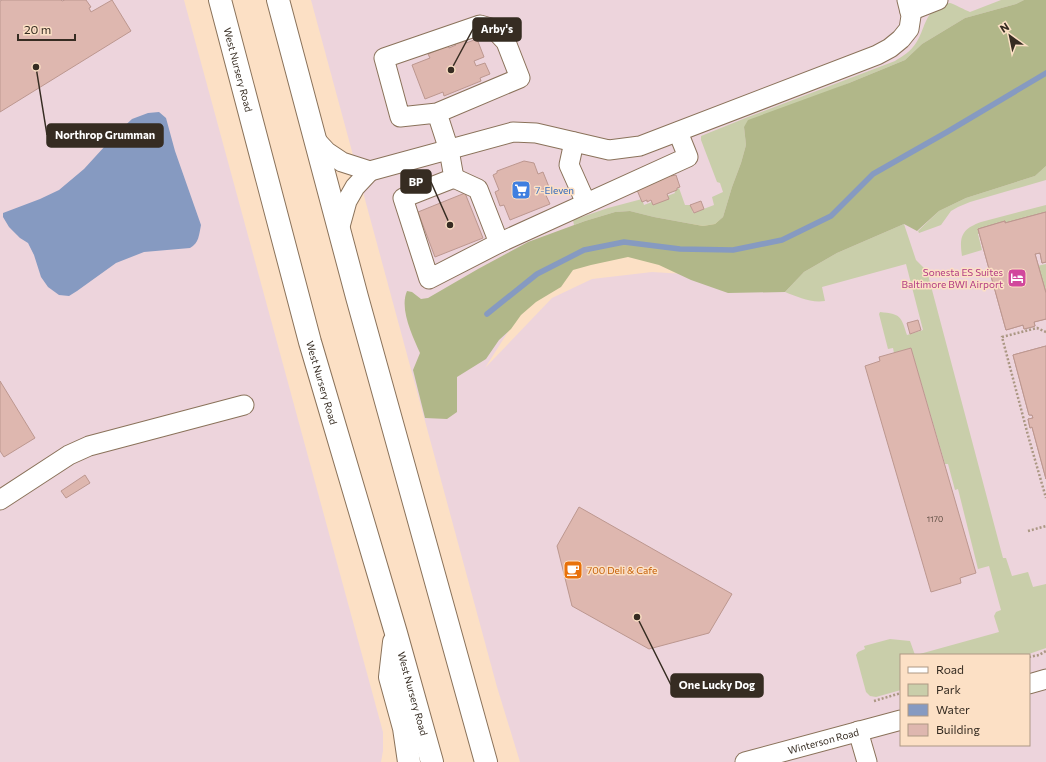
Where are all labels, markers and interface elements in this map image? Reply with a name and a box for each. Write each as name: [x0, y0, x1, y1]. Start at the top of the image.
scale bar: [18, 16, 75, 42]
north arrow: [990, 16, 1030, 56]
callout: Arby's: [473, 18, 521, 41]
text: N: [997, 19, 1011, 35]
text: 20 m: [24, 22, 51, 36]
text: Arby's: [481, 22, 513, 35]
street label: West Nursery Road: [221, 26, 255, 113]
callout: Northrop Grumman: [47, 124, 163, 147]
text: Northrop Grumman: [55, 128, 155, 141]
callout: BP: [401, 170, 431, 193]
text: BP: [409, 175, 423, 188]
supermarket icon: 7-Eleven: [510, 179, 532, 201]
place label: 7-Eleven: [535, 184, 574, 196]
place label: Sonesta ES Suites Baltimore BWI Airport: [902, 266, 1003, 290]
hotel icon: Sonesta ES Suites Baltimore BWI Airport: [1006, 267, 1028, 289]
street label: West Nursery Road: [304, 339, 340, 426]
house number: 1170: [927, 514, 943, 524]
cafe icon: 700 Deli & Cafe: [562, 559, 584, 581]
place label: 700 Deli & Cafe: [587, 564, 657, 576]
street label: West Nursery Road: [395, 650, 430, 737]
legend: [900, 654, 1030, 746]
text: Road: [936, 662, 964, 676]
callout: One Lucky Dog: [671, 674, 763, 697]
text: One Lucky Dog: [679, 678, 755, 691]
text: Park: [936, 682, 962, 696]
text: Water: [936, 702, 970, 716]
text: Building: [936, 722, 980, 736]
street label: Winterson Road: [786, 726, 860, 756]

